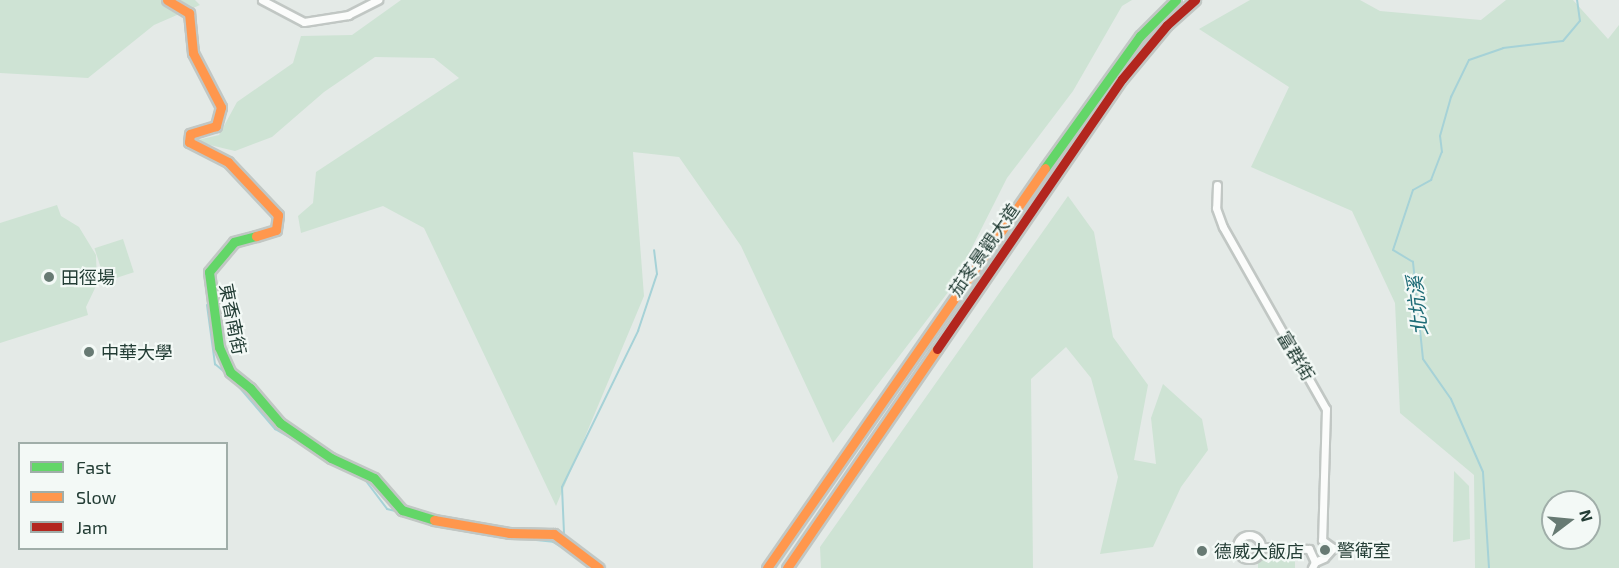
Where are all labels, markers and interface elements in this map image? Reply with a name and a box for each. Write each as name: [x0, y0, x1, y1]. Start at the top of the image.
street label: 茄苳景觀大道: [944, 200, 1024, 300]
place label: 田徑場: [61, 266, 115, 288]
marker: 田徑場: [42, 270, 56, 284]
water label: 北坑溪: [1402, 275, 1432, 337]
street label: 東香南街: [216, 282, 250, 356]
street label: 富群街: [1273, 327, 1319, 385]
place label: 中華大學: [101, 341, 173, 363]
marker: 中華大學: [82, 345, 96, 359]
legend: [18, 442, 228, 550]
text: Fast: [76, 456, 111, 478]
text: Slow: [76, 486, 116, 508]
north arrow: [1541, 490, 1601, 550]
text: N: [1576, 507, 1598, 524]
text: Jam: [76, 516, 108, 538]
place label: 警衛室: [1337, 539, 1391, 561]
place label: 德威大飯店: [1214, 540, 1304, 562]
marker: 警衛室: [1318, 543, 1332, 557]
marker: 德威大飯店: [1195, 544, 1209, 558]

